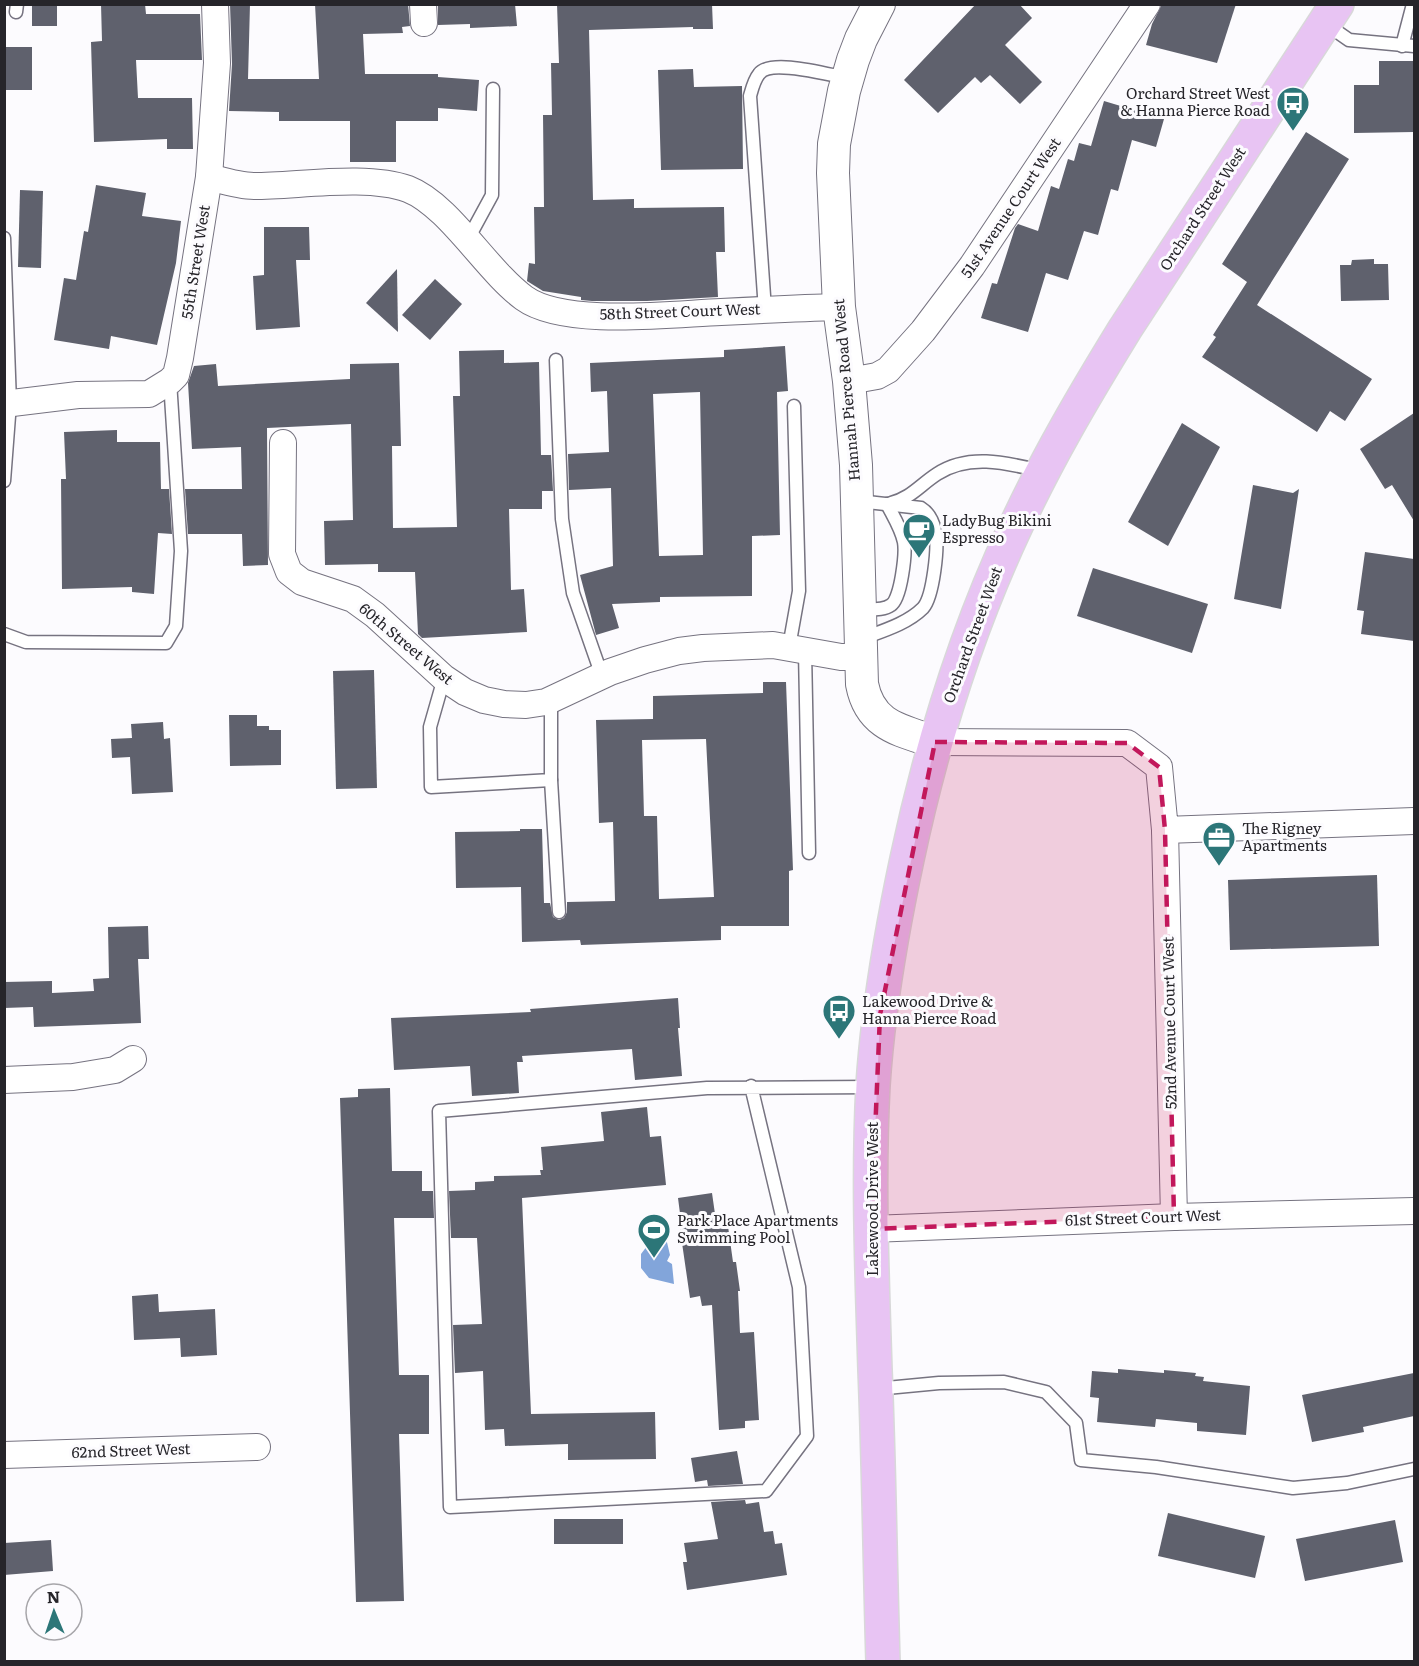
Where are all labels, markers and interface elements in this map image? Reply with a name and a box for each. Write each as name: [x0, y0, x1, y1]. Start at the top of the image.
place label: Orchard Street West & Hanna Pierce Road: [1120, 81, 1270, 121]
bus stop icon: Orchard Street West & Hanna Pierce Road: [1275, 85, 1311, 132]
street label: 51st Avenue Court West: [954, 132, 1065, 282]
street label: Orchard Street West: [1153, 142, 1251, 275]
street label: 55th Street West: [174, 203, 215, 321]
street label: 58th Street Court West: [599, 296, 761, 325]
street label: Hannah Pierce Road West: [826, 298, 865, 482]
place label: LadyBug Bikini Espresso: [942, 508, 1052, 548]
cafe icon: LadyBug Bikini Espresso: [901, 512, 937, 559]
street label: Orchard Street West: [936, 563, 1007, 706]
street label: 60th Street West: [355, 596, 459, 689]
place label: The Rigney Apartments: [1242, 816, 1327, 856]
office icon: The Rigney Apartments: [1201, 820, 1237, 867]
street label: 52nd Avenue Court West: [1155, 936, 1182, 1110]
place label: Lakewood Drive & Hanna Pierce Road: [862, 989, 997, 1029]
bus stop icon: Lakewood Drive & Hanna Pierce Road: [821, 993, 857, 1040]
street label: Lakewood Drive West: [860, 1122, 883, 1276]
street label: 61st Street Court West: [1065, 1202, 1221, 1231]
place label: Park Place Apartments Swimming Pool: [677, 1208, 838, 1248]
sports icon: Park Place Apartments Swimming Pool: [636, 1212, 672, 1259]
street label: 62nd Street West: [71, 1436, 191, 1463]
north arrow: [24, 1582, 84, 1642]
text: N: [46, 1584, 61, 1608]

